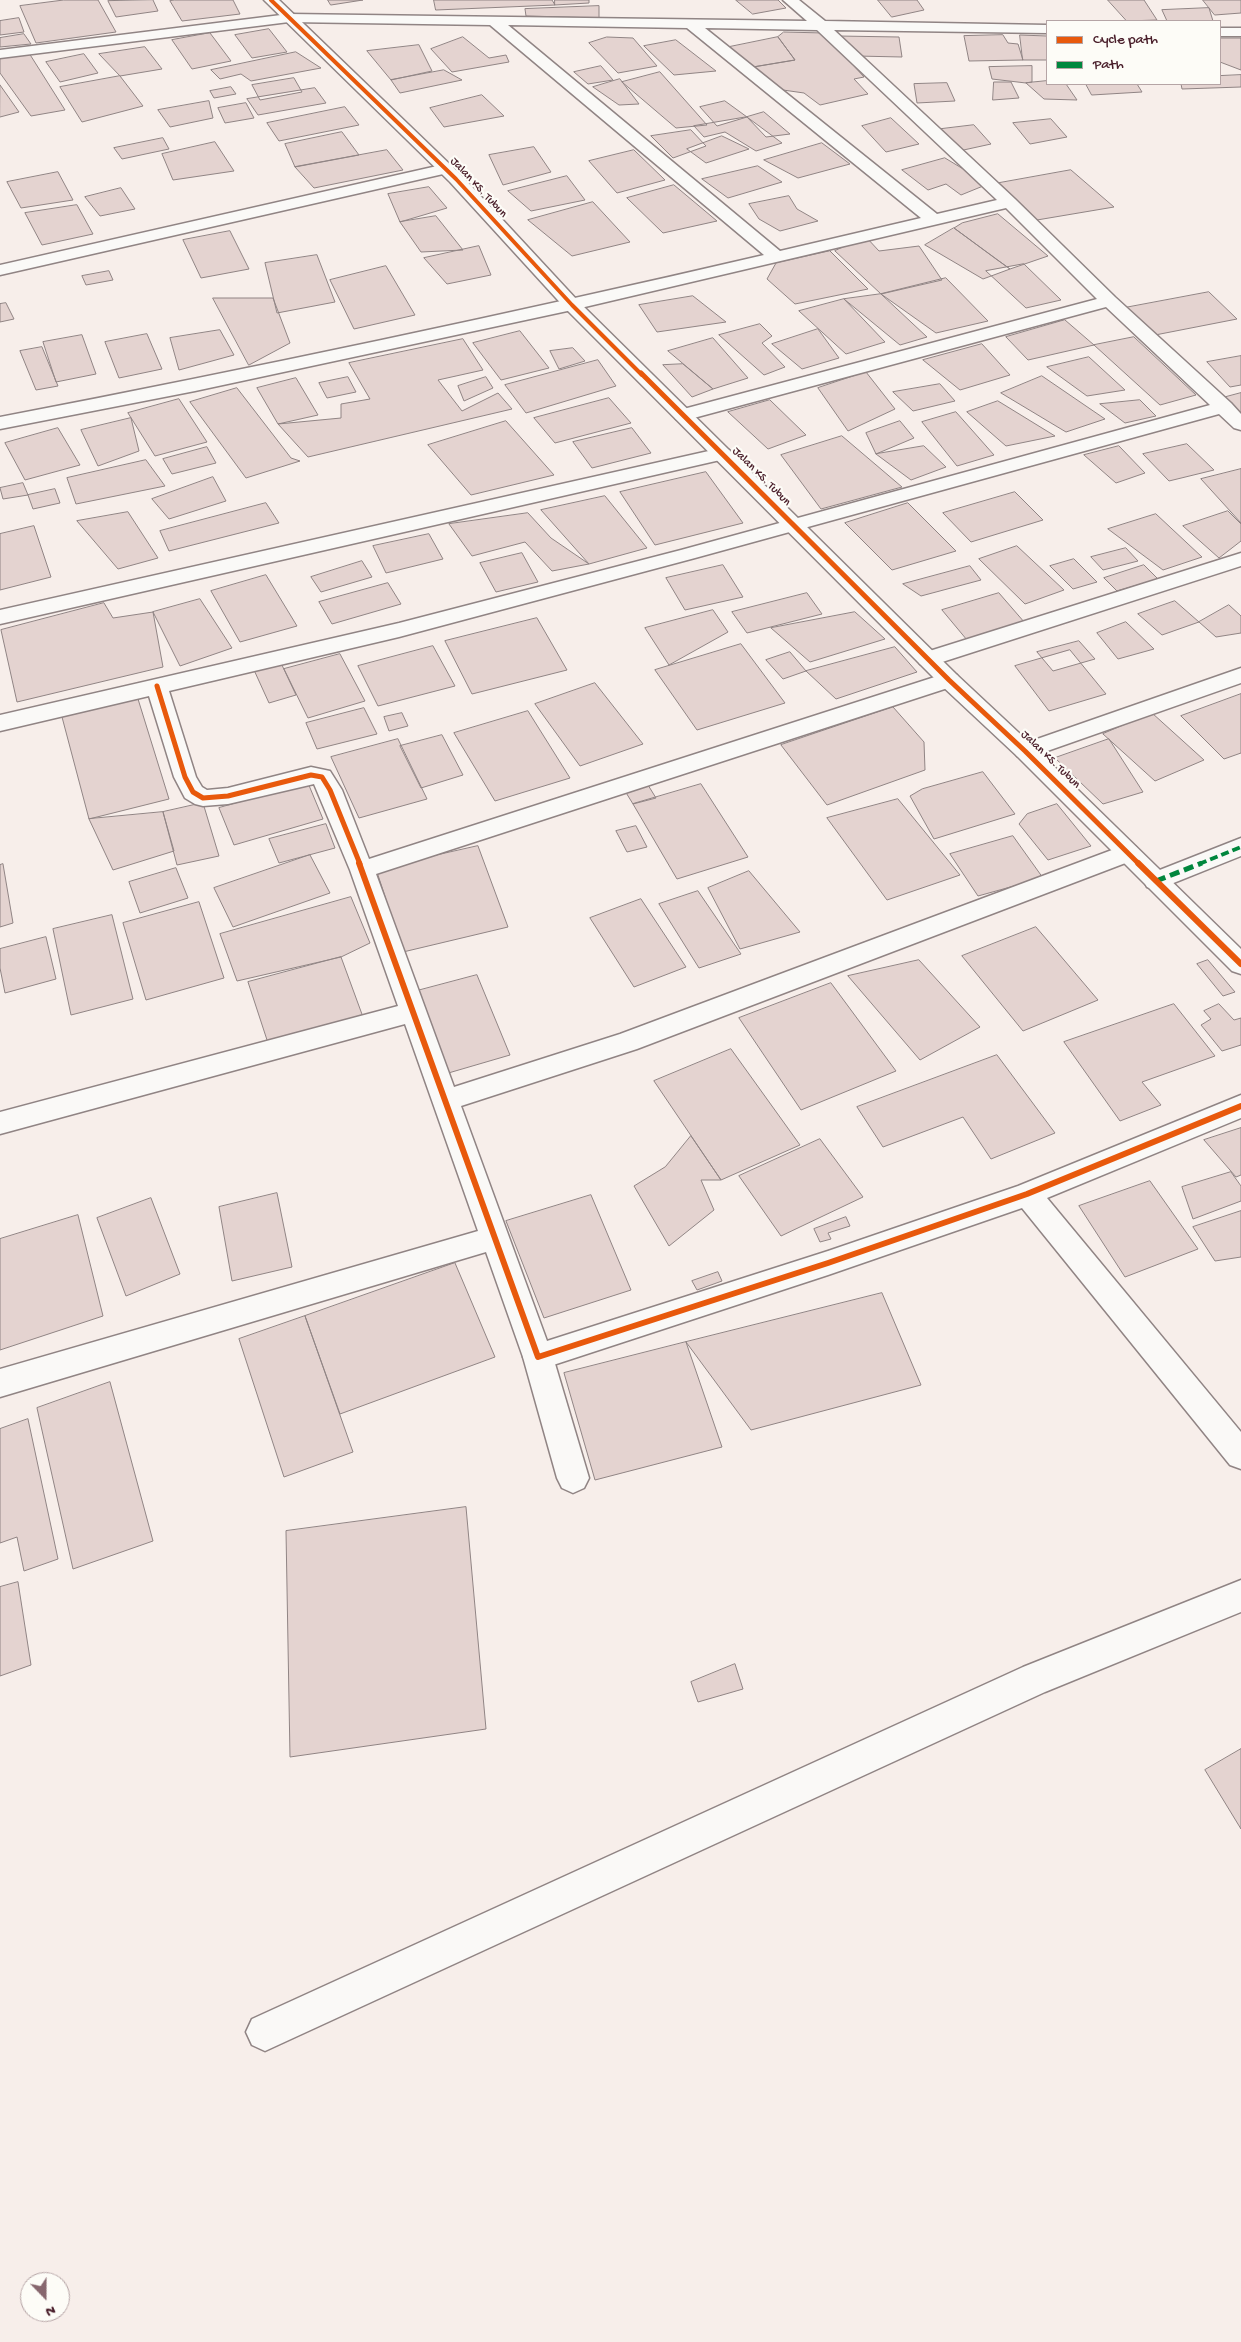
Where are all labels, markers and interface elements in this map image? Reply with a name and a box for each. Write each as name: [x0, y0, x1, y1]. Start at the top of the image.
legend: [1046, 20, 1221, 85]
text: Cycle path: [1093, 31, 1158, 49]
text: Path: [1093, 56, 1124, 74]
street label: Jalan KS. Tubun: [446, 155, 510, 221]
street label: Jalan KS. Tubun: [728, 444, 794, 510]
street label: Jalan KS. Tubun: [1017, 728, 1083, 792]
north arrow: [20, 2272, 70, 2322]
text: N: [43, 2301, 58, 2320]

